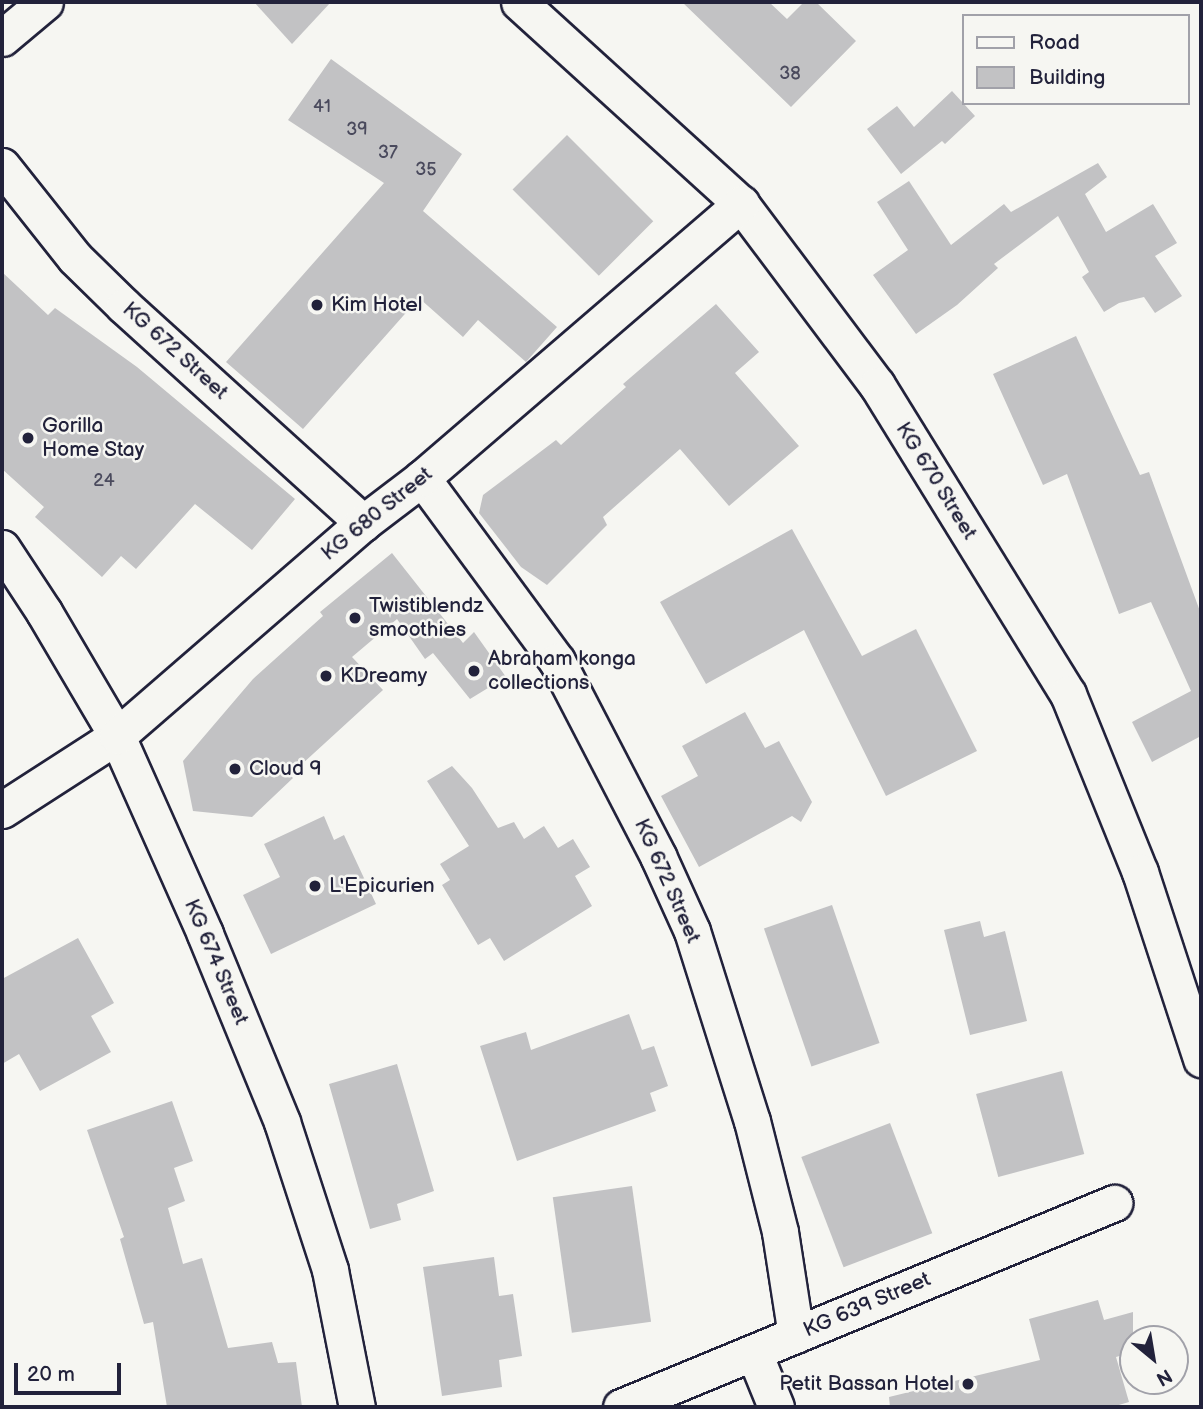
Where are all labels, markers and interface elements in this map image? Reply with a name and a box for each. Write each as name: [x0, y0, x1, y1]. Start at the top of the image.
legend: [962, 14, 1189, 105]
text: Road: [1029, 30, 1080, 55]
house number: 38: [779, 63, 801, 85]
text: Building: [1029, 65, 1105, 90]
house number: 41: [313, 96, 331, 118]
house number: 39: [346, 119, 368, 141]
house number: 37: [378, 142, 398, 164]
house number: 35: [415, 159, 437, 181]
place label: Kim Hotel: [331, 292, 422, 318]
street label: KG 672 Street: [117, 297, 233, 405]
marker: Kim Hotel: [309, 297, 325, 313]
place label: Gorilla Home Stay: [42, 413, 145, 463]
street label: KG 670 Street: [890, 418, 982, 544]
marker: Gorilla Home Stay: [20, 430, 36, 446]
street label: KG 680 Street: [316, 462, 438, 566]
house number: 24: [93, 470, 115, 492]
place label: Twistiblendz smoothies: [369, 593, 483, 643]
marker: Twistiblendz smoothies: [347, 610, 363, 626]
place label: Abraham konga collections: [488, 646, 636, 696]
place label: KDreamy: [340, 663, 427, 689]
marker: Abraham konga collections: [466, 663, 482, 679]
marker: KDreamy: [318, 668, 334, 684]
place label: Cloud 9: [249, 756, 322, 782]
marker: Cloud 9: [227, 761, 243, 777]
street label: KG 672 Street: [628, 815, 706, 947]
place label: L'Epicurien: [329, 873, 435, 899]
marker: L'Epicurien: [307, 878, 323, 894]
street label: KG 674 Street: [178, 895, 254, 1029]
street label: KG 639 Street: [800, 1267, 934, 1343]
north arrow: [1119, 1325, 1189, 1395]
scale bar: [18, 1350, 124, 1394]
text: 20 m: [27, 1362, 75, 1387]
text: N: [1152, 1363, 1176, 1390]
place label: Petit Bassan Hotel: [779, 1371, 954, 1397]
marker: Petit Bassan Hotel: [960, 1376, 976, 1392]

